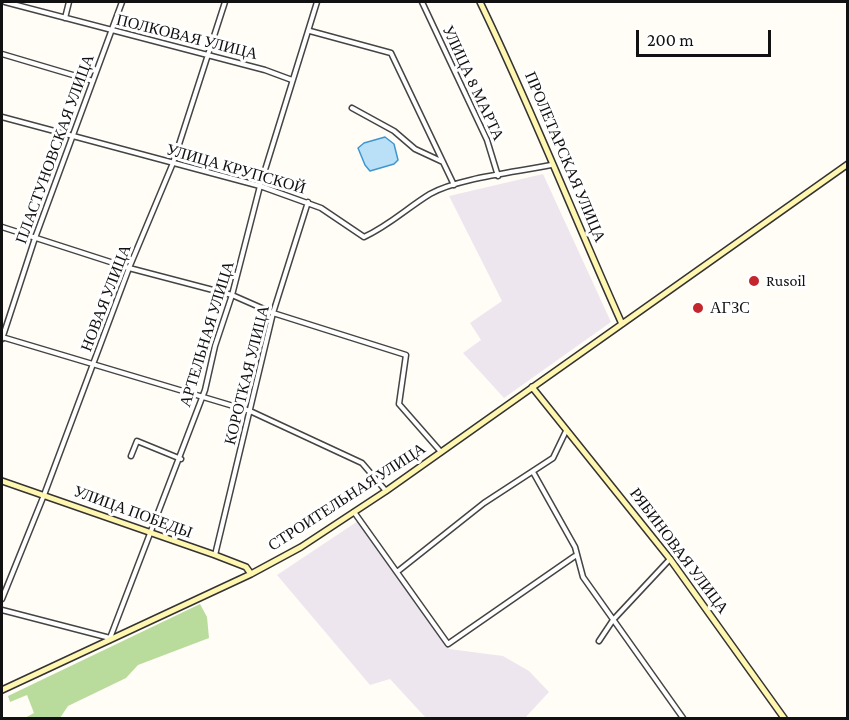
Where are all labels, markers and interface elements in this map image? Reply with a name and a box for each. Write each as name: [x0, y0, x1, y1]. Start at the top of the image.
street label: ПОЛКОВАЯ УЛИЦА: [114, 10, 260, 64]
scale bar: [639, 18, 774, 56]
street label: УЛИЦА 8 МАРТА: [438, 22, 508, 144]
text: 200 m: [647, 30, 694, 50]
street label: ПЛАСТУНОВСКАЯ УЛИЦА: [12, 52, 98, 246]
street label: ПРОЛЕТАРСКАЯ УЛИЦА: [520, 69, 610, 245]
street label: УЛИЦА КРУПСКОЙ: [164, 140, 308, 198]
street label: НОВАЯ УЛИЦА: [77, 242, 135, 354]
street label: АРТЕЛЬНАЯ УЛИЦА: [176, 259, 238, 409]
place label: Rusoil: [766, 271, 806, 291]
marker: Rusoil: [747, 274, 761, 288]
place label: АГЗС: [710, 298, 750, 318]
marker: АГЗС: [691, 301, 705, 315]
street label: КОРОТКАЯ УЛИЦА: [220, 303, 274, 447]
street label: СТРОИТЕЛЬНАЯ УЛИЦА: [265, 439, 429, 555]
street label: УЛИЦА ПОБЕДЫ: [71, 482, 195, 542]
street label: РЯБИНОВАЯ УЛИЦА: [625, 484, 733, 618]

